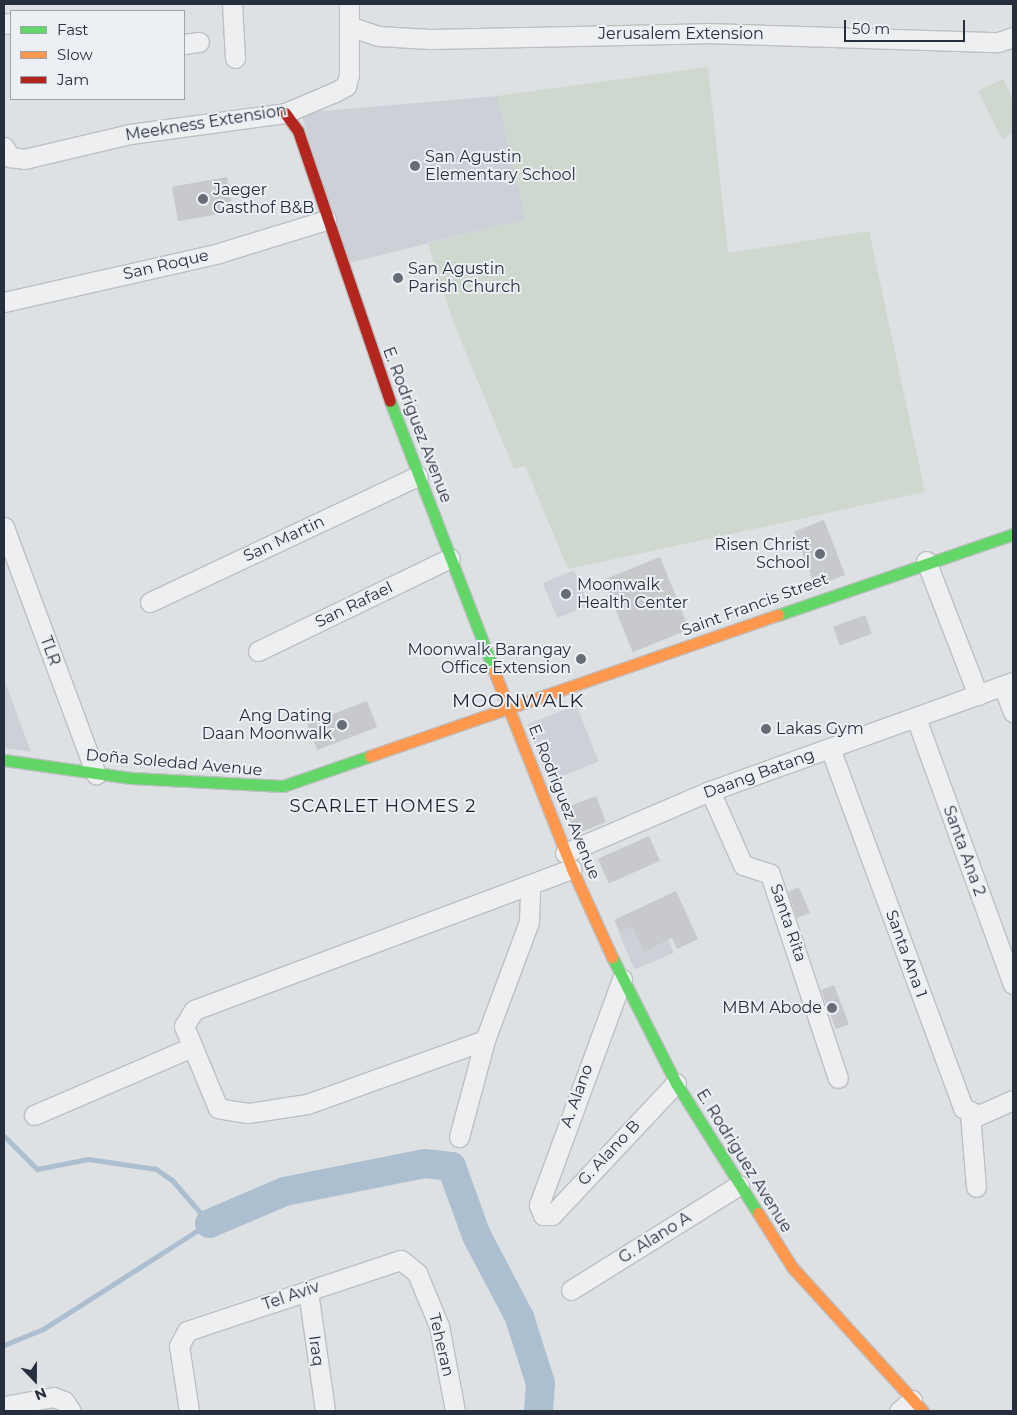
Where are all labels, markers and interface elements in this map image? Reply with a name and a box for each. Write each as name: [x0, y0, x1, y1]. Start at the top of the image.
legend: [10, 10, 185, 100]
scale bar: [847, 10, 968, 42]
text: 50 m: [852, 19, 890, 38]
text: Fast: [57, 20, 88, 39]
street label: Jerusalem Extension: [598, 24, 764, 44]
text: Slow: [57, 45, 93, 64]
text: Jam: [57, 70, 89, 89]
street label: Meekness Extension: [124, 101, 288, 145]
place label: San Agustin Elementary School: [425, 147, 576, 185]
marker: San Agustin Elementary School: [409, 160, 421, 172]
place label: Jaeger Gasthof B&B: [213, 180, 314, 218]
marker: Jaeger Gasthof B&B: [197, 193, 209, 205]
street label: San Roque: [121, 246, 211, 284]
place label: San Agustin Parish Church: [408, 259, 521, 297]
marker: San Agustin Parish Church: [392, 272, 404, 284]
street label: E. Rodriguez Avenue: [378, 344, 456, 506]
street label: San Martin: [240, 512, 328, 566]
place label: Risen Christ School: [715, 535, 810, 573]
marker: Risen Christ School: [814, 548, 826, 560]
street label: Saint Francis Street: [679, 570, 831, 640]
place label: Moonwalk Health Center: [577, 575, 688, 613]
street label: San Rafael: [312, 578, 396, 632]
marker: Moonwalk Health Center: [559, 587, 573, 601]
street label: TLR: [36, 634, 64, 668]
place label: Moonwalk Barangay Office Extension: [407, 640, 571, 678]
marker: Moonwalk Barangay Office Extension: [575, 653, 587, 665]
district label: MOONWALK: [451, 690, 585, 712]
place label: Ang Dating Daan Moonwalk: [202, 706, 332, 744]
marker: Ang Dating Daan Moonwalk: [336, 719, 348, 731]
place label: Lakas Gym: [776, 719, 864, 739]
street label: E. Rodriguez Avenue: [524, 722, 604, 882]
marker: Lakas Gym: [760, 723, 772, 735]
street label: Daang Batang: [701, 745, 817, 803]
street label: Doña Soledad Avenue: [85, 746, 263, 780]
district label: SCARLET HOMES 2: [288, 795, 478, 817]
street label: Santa Ana 2: [939, 803, 989, 899]
street label: Santa Rita: [766, 881, 810, 965]
street label: Santa Ana 1: [881, 908, 931, 1000]
place label: MBM Abode: [722, 998, 822, 1018]
marker: MBM Abode: [826, 1002, 838, 1014]
street label: A. Alano: [557, 1062, 597, 1130]
street label: E. Rodriguez Avenue: [692, 1086, 796, 1236]
street label: G. Alano B: [574, 1116, 644, 1190]
street label: G. Alano A: [615, 1208, 695, 1268]
street label: Tel Aviv: [260, 1277, 322, 1315]
street label: Teheran: [424, 1311, 458, 1379]
street label: Iraq: [304, 1334, 328, 1368]
north arrow: [10, 1355, 60, 1405]
text: N: [32, 1383, 49, 1404]

